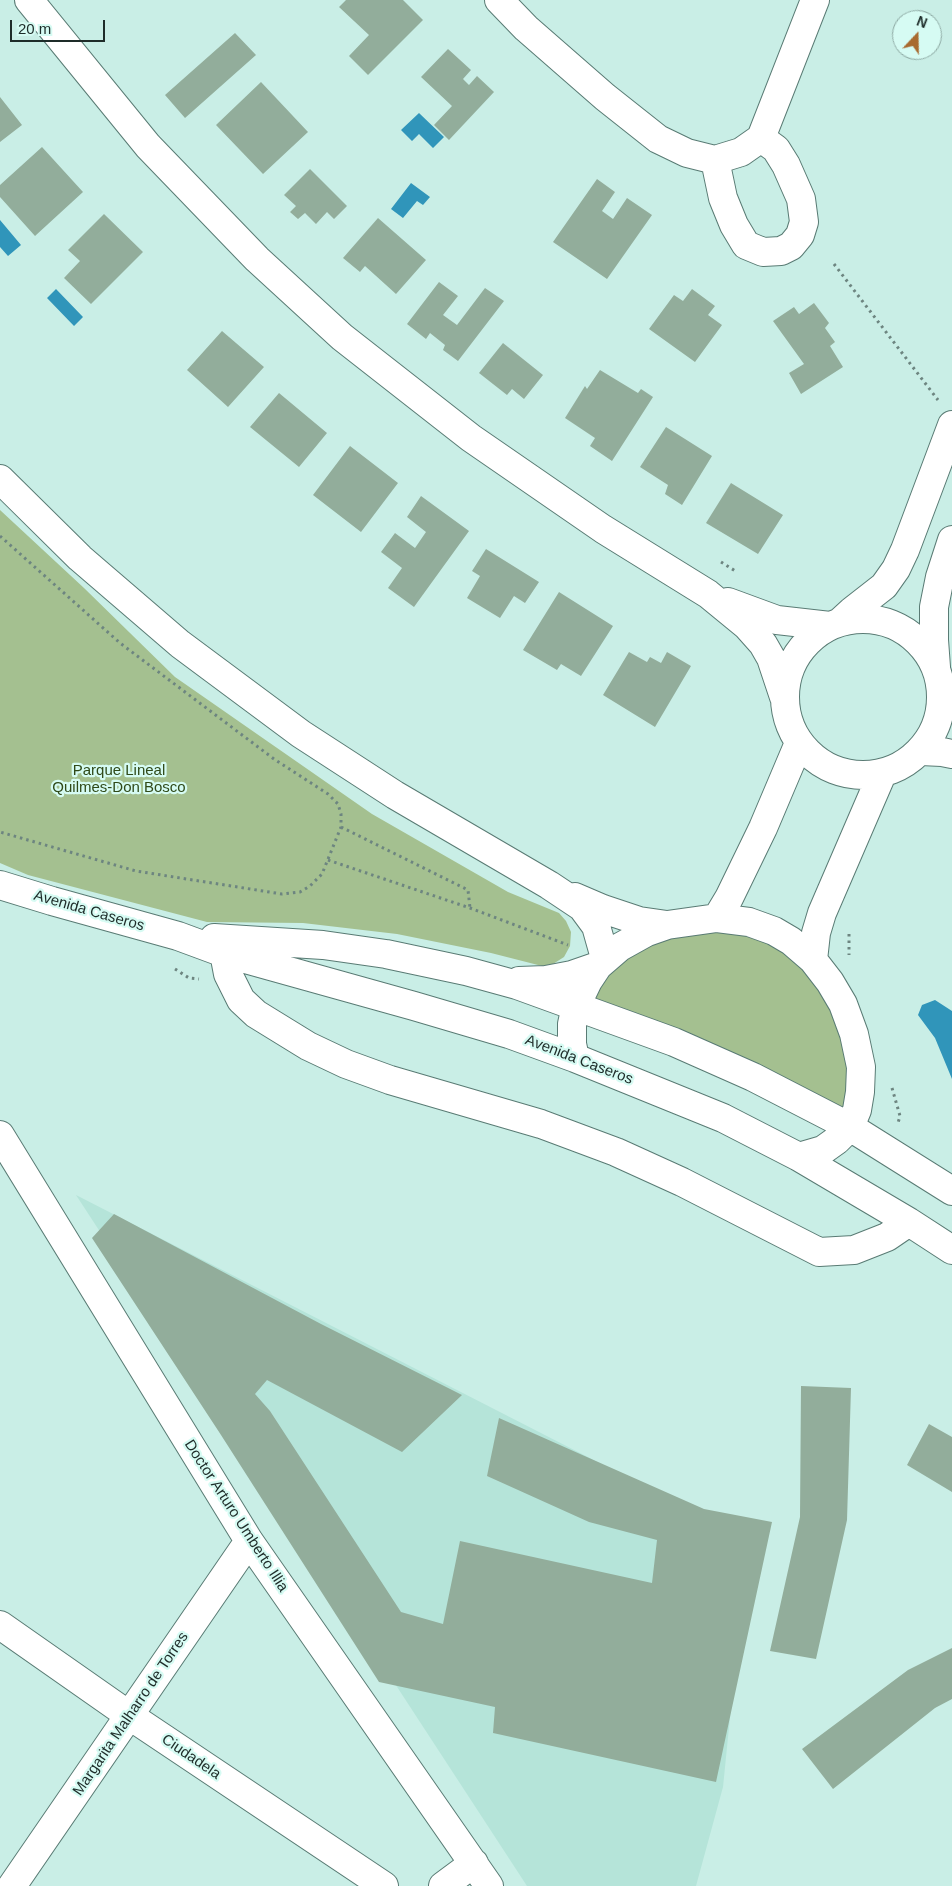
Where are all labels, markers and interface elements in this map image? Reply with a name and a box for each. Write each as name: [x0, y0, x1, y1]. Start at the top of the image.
scale bar: [12, 10, 108, 42]
north arrow: [892, 10, 942, 60]
text: N: [914, 13, 930, 31]
text: 20 m: [18, 20, 51, 37]
park label: Parque Lineal Quilmes-Don Bosco: [52, 762, 186, 797]
street label: Avenida Caseros: [32, 887, 146, 935]
street label: Avenida Caseros: [523, 1031, 635, 1089]
street label: Doctor Arturo Umberto Illia: [180, 1437, 292, 1595]
street label: Margarita Malharro de Torres: [69, 1629, 193, 1799]
street label: Ciudadela: [158, 1731, 224, 1783]

